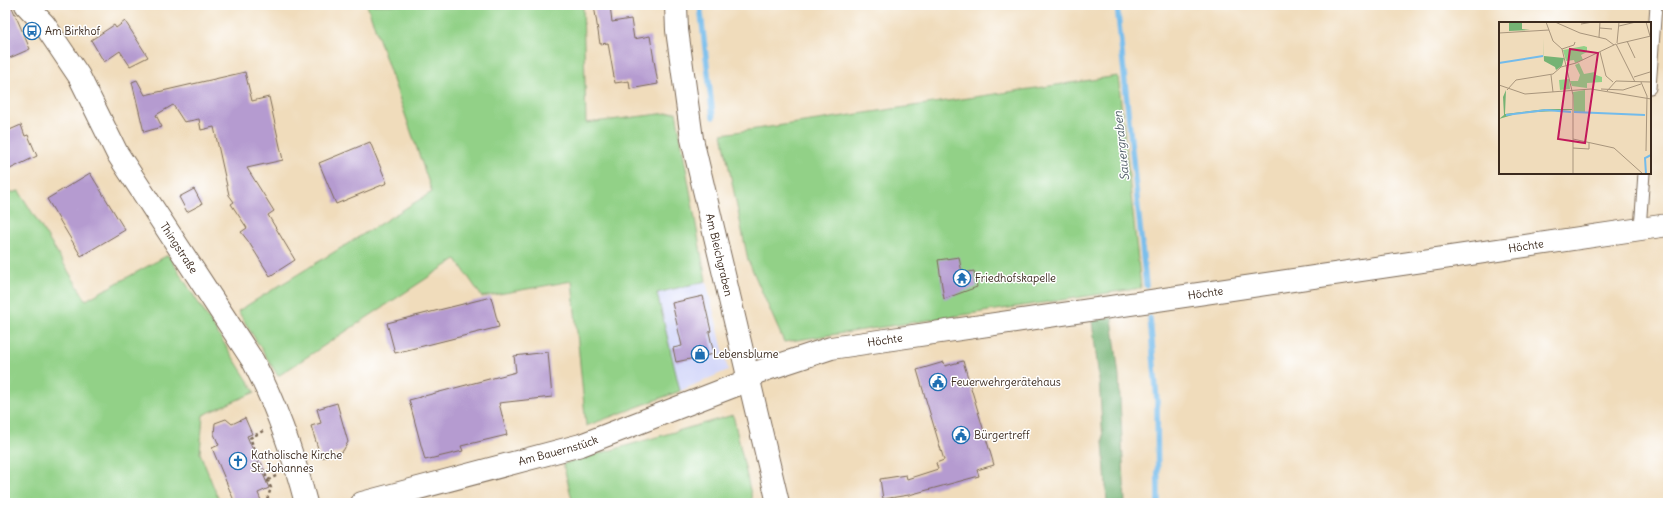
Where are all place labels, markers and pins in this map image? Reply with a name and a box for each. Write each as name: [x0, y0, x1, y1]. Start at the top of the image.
bus stop icon: Am Birkhof: [22, 21, 42, 41]
place label: Am Birkhof: [45, 24, 101, 38]
temple icon: Friedhofskapelle: [952, 268, 972, 288]
place label: Friedhofskapelle: [975, 271, 1056, 285]
shop icon: Lebensblume: [690, 344, 710, 364]
place label: Lebensblume: [713, 347, 779, 361]
public building icon: Feuerwehrgerätehaus: [928, 372, 948, 392]
place label: Feuerwehrgerätehaus: [951, 375, 1061, 389]
public building icon: Bürgertreff: [951, 425, 971, 445]
place label: Bürgertreff: [974, 428, 1030, 442]
place label: Katholische Kirche St. Johannes: [251, 448, 342, 475]
church icon: Katholische Kirche St. Johannes: [228, 451, 248, 471]

